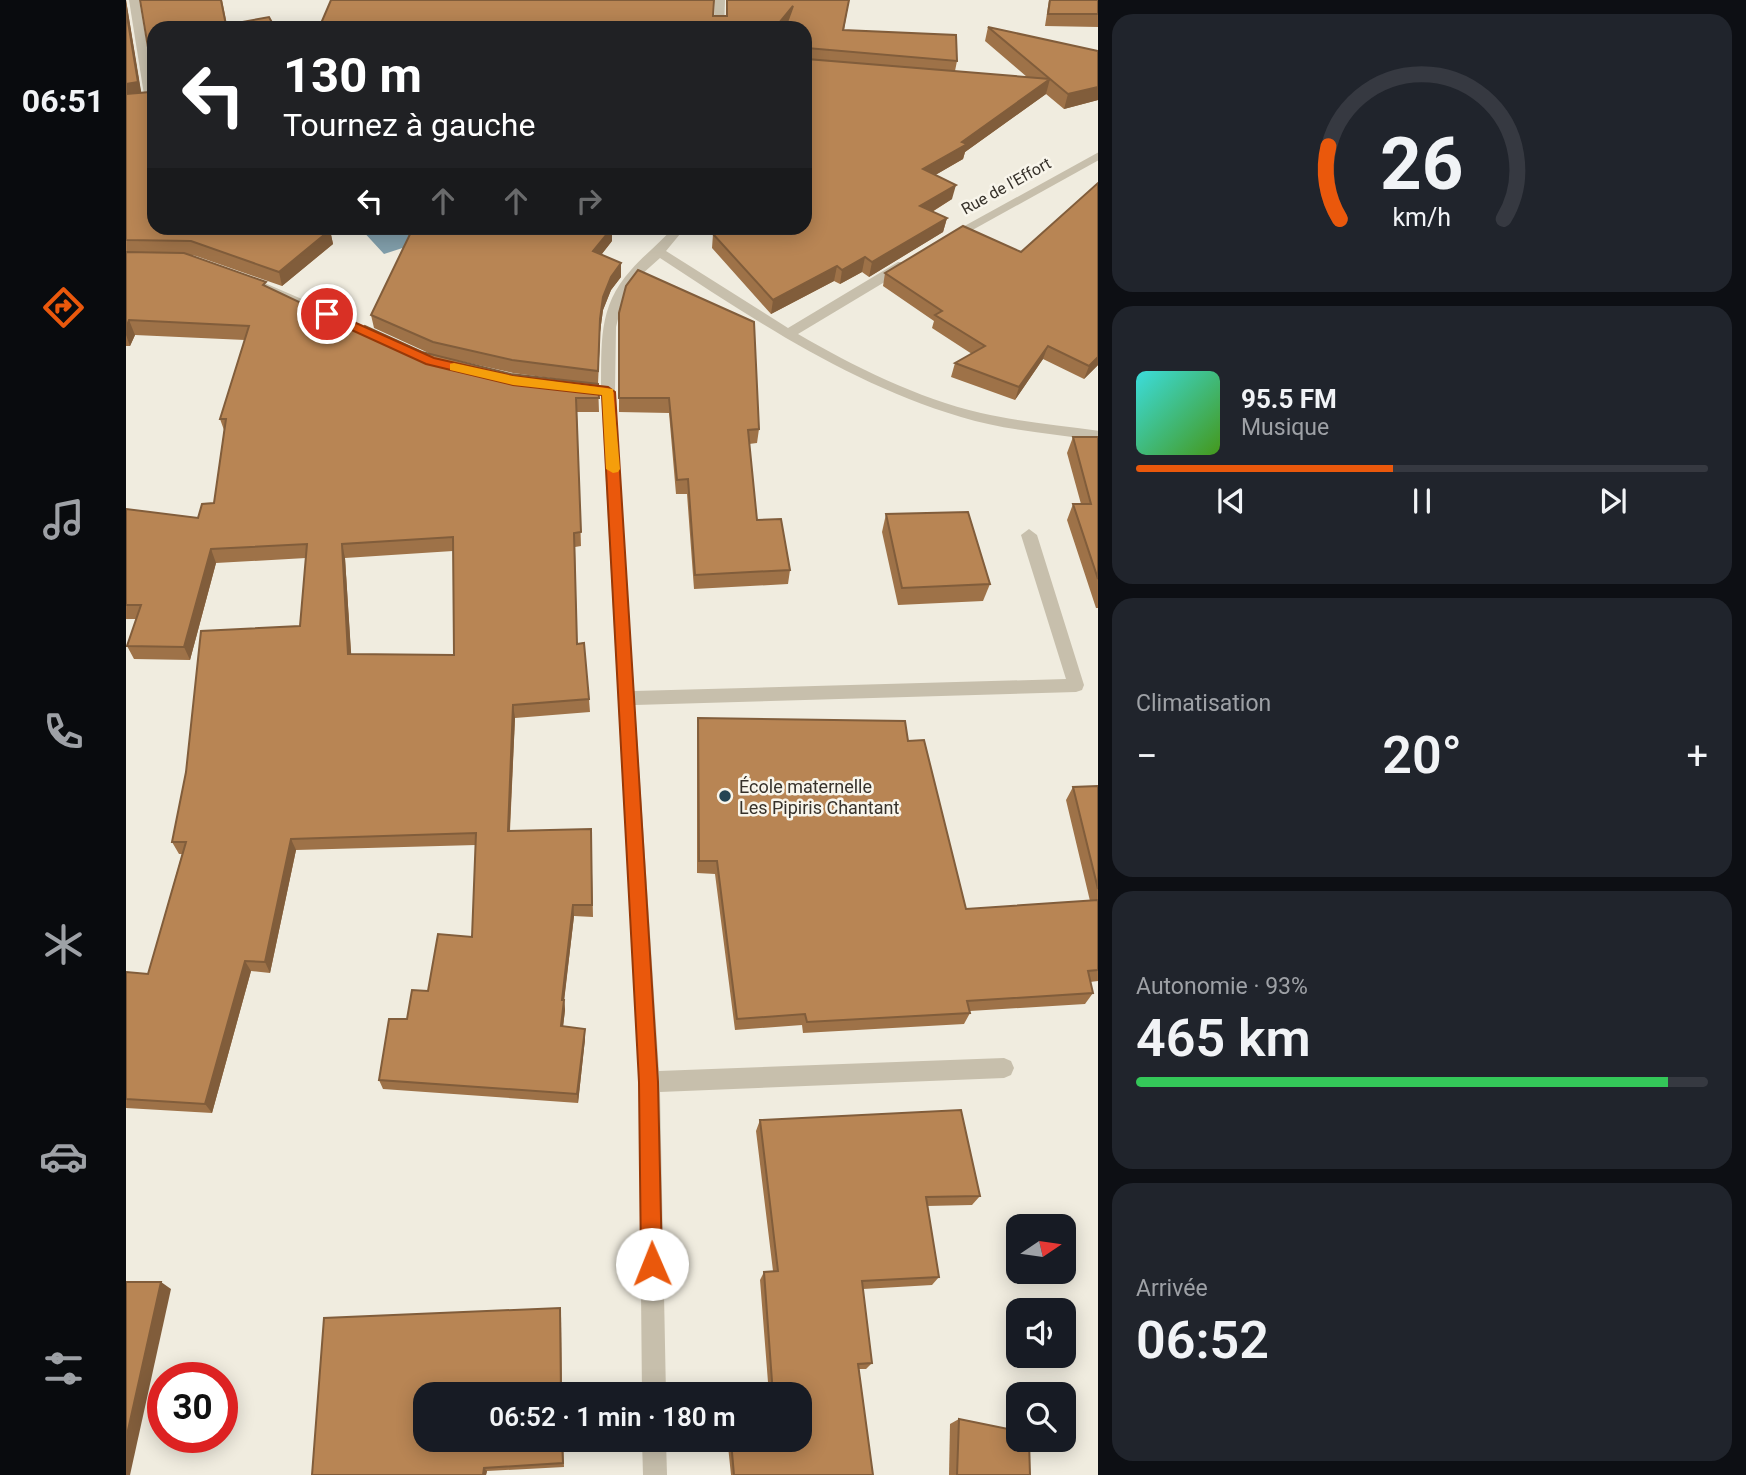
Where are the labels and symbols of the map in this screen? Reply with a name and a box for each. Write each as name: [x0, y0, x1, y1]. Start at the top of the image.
street label: Rue de l'Effort: [958, 154, 1054, 218]
pin: [297, 284, 357, 344]
place label: École maternelle Les Pipiris Chantant: [739, 776, 899, 818]
marker: École maternelle Les Pipiris Chantant: [717, 788, 733, 804]
north arrow: [1006, 1214, 1076, 1284]
position arrow: [615, 1227, 689, 1301]
speed limit sign: 30: [147, 1362, 238, 1453]

